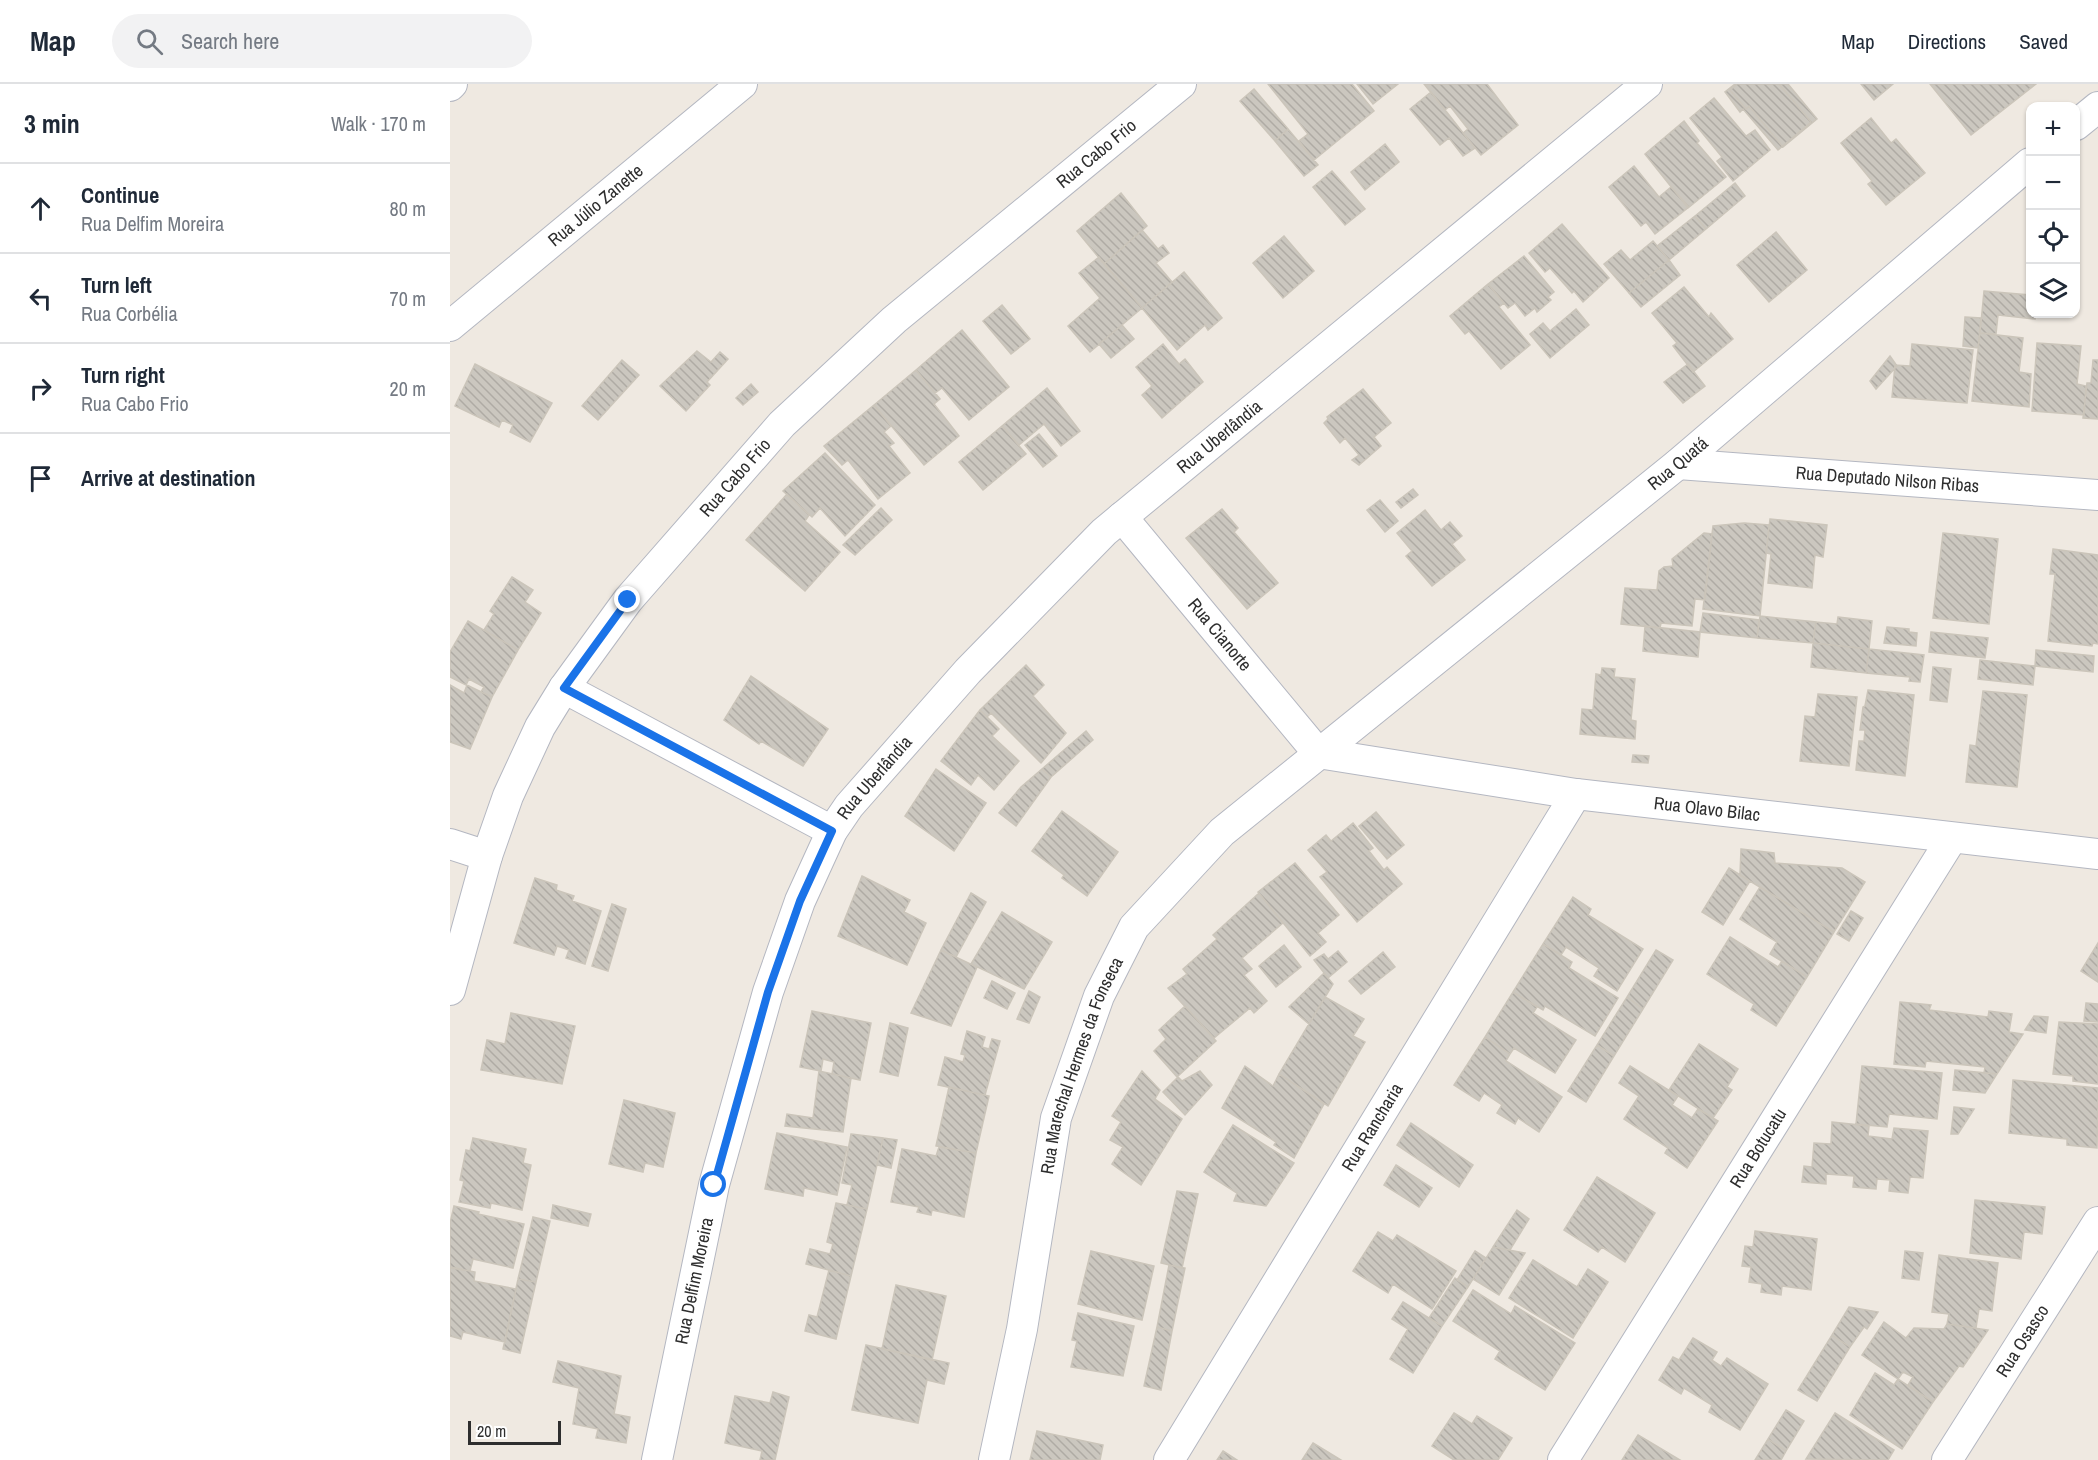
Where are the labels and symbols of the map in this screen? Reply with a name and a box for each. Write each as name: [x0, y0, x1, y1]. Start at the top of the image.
street label: Rua Cabo Frio: [1051, 113, 1141, 194]
street label: Rua Júlio Zanette: [542, 158, 648, 252]
street label: Rua Uberlândia: [1171, 394, 1267, 479]
street label: Rua Quatá: [1642, 431, 1713, 496]
street label: Rua Cabo Frio: [693, 432, 776, 522]
street label: Rua Deputado Nilson Ribas: [1795, 460, 1980, 498]
route end: [614, 586, 640, 612]
street label: Rua Cianorte: [1182, 593, 1258, 676]
street label: Rua Uberlândia: [831, 730, 917, 824]
street label: Rua Olavo Bilac: [1652, 790, 1761, 827]
street label: Rua Marechal Hermes da Fonseca: [1034, 953, 1129, 1176]
street label: Rua Rancharia: [1335, 1078, 1409, 1176]
street label: Rua Botucatu: [1723, 1103, 1792, 1192]
route start: [700, 1171, 726, 1197]
street label: Rua Delfim Moreira: [668, 1215, 719, 1346]
street label: Rua Osasco: [1990, 1300, 2054, 1382]
scale bar: [468, 1418, 561, 1446]

